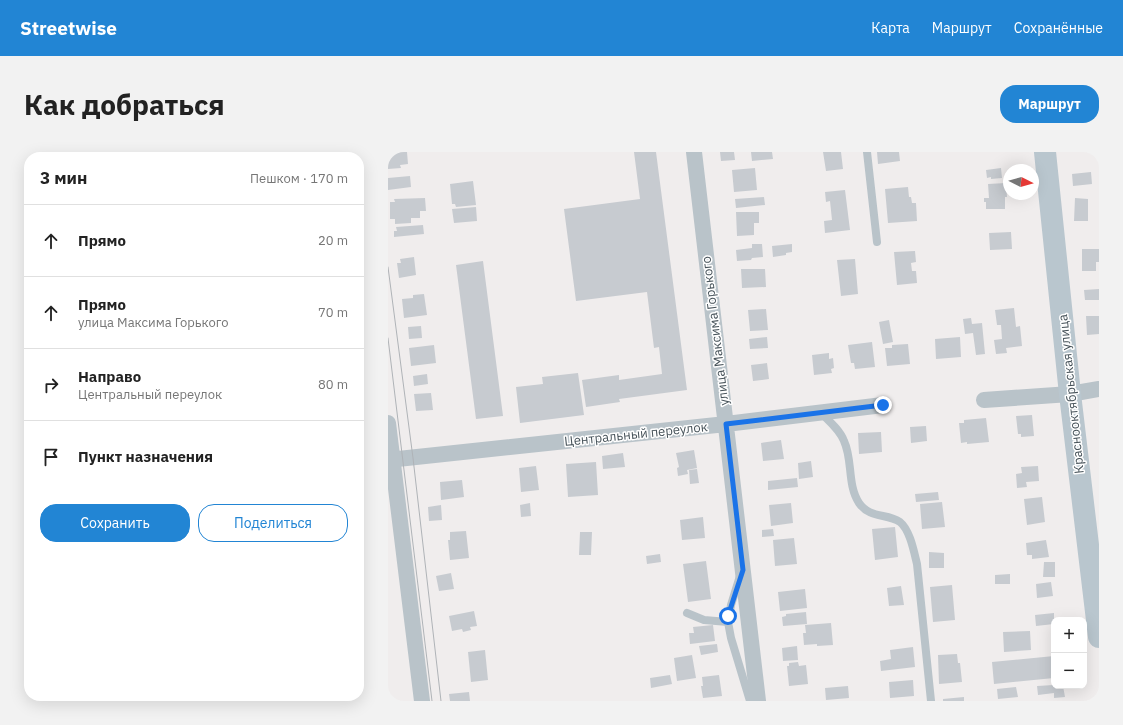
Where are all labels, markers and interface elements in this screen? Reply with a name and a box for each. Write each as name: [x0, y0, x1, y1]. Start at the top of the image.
text: Streetwise: [20, 16, 117, 40]
text: Карта: [871, 19, 910, 37]
text: Маршрут: [932, 19, 992, 37]
text: Сохранённые: [1014, 19, 1103, 37]
button: Маршрут: [1000, 85, 1099, 123]
text: Как добраться: [24, 86, 225, 123]
north arrow: [1003, 164, 1039, 200]
text: 3 мин: [40, 167, 87, 189]
text: Пешком · 170 m: [250, 170, 348, 187]
icon: ahead: [40, 230, 62, 252]
text: Прямо: [78, 231, 126, 250]
text: 20 m: [318, 232, 348, 249]
street label: улица Максима Горького: [697, 255, 733, 407]
text: Прямо: [78, 295, 126, 314]
icon: ahead: [40, 302, 62, 324]
text: 70 m: [318, 304, 348, 321]
street label: Краснооктябрьская улица: [1054, 313, 1088, 475]
text: улица Максима Горького: [78, 314, 228, 331]
text: Направо: [78, 367, 141, 386]
icon: right: [40, 374, 62, 396]
text: 80 m: [318, 376, 348, 393]
text: Центральный переулок: [78, 386, 222, 403]
route end: [874, 396, 892, 414]
street label: Центральный переулок: [563, 418, 709, 450]
icon: arrive: [40, 446, 62, 468]
text: Пункт назначения: [78, 447, 213, 466]
button: Сохранить: [40, 504, 190, 542]
button: Поделиться: [198, 504, 348, 542]
route start: [719, 607, 737, 625]
map controls: [1051, 617, 1087, 689]
button: +: [1051, 617, 1087, 653]
button: −: [1051, 653, 1087, 689]

